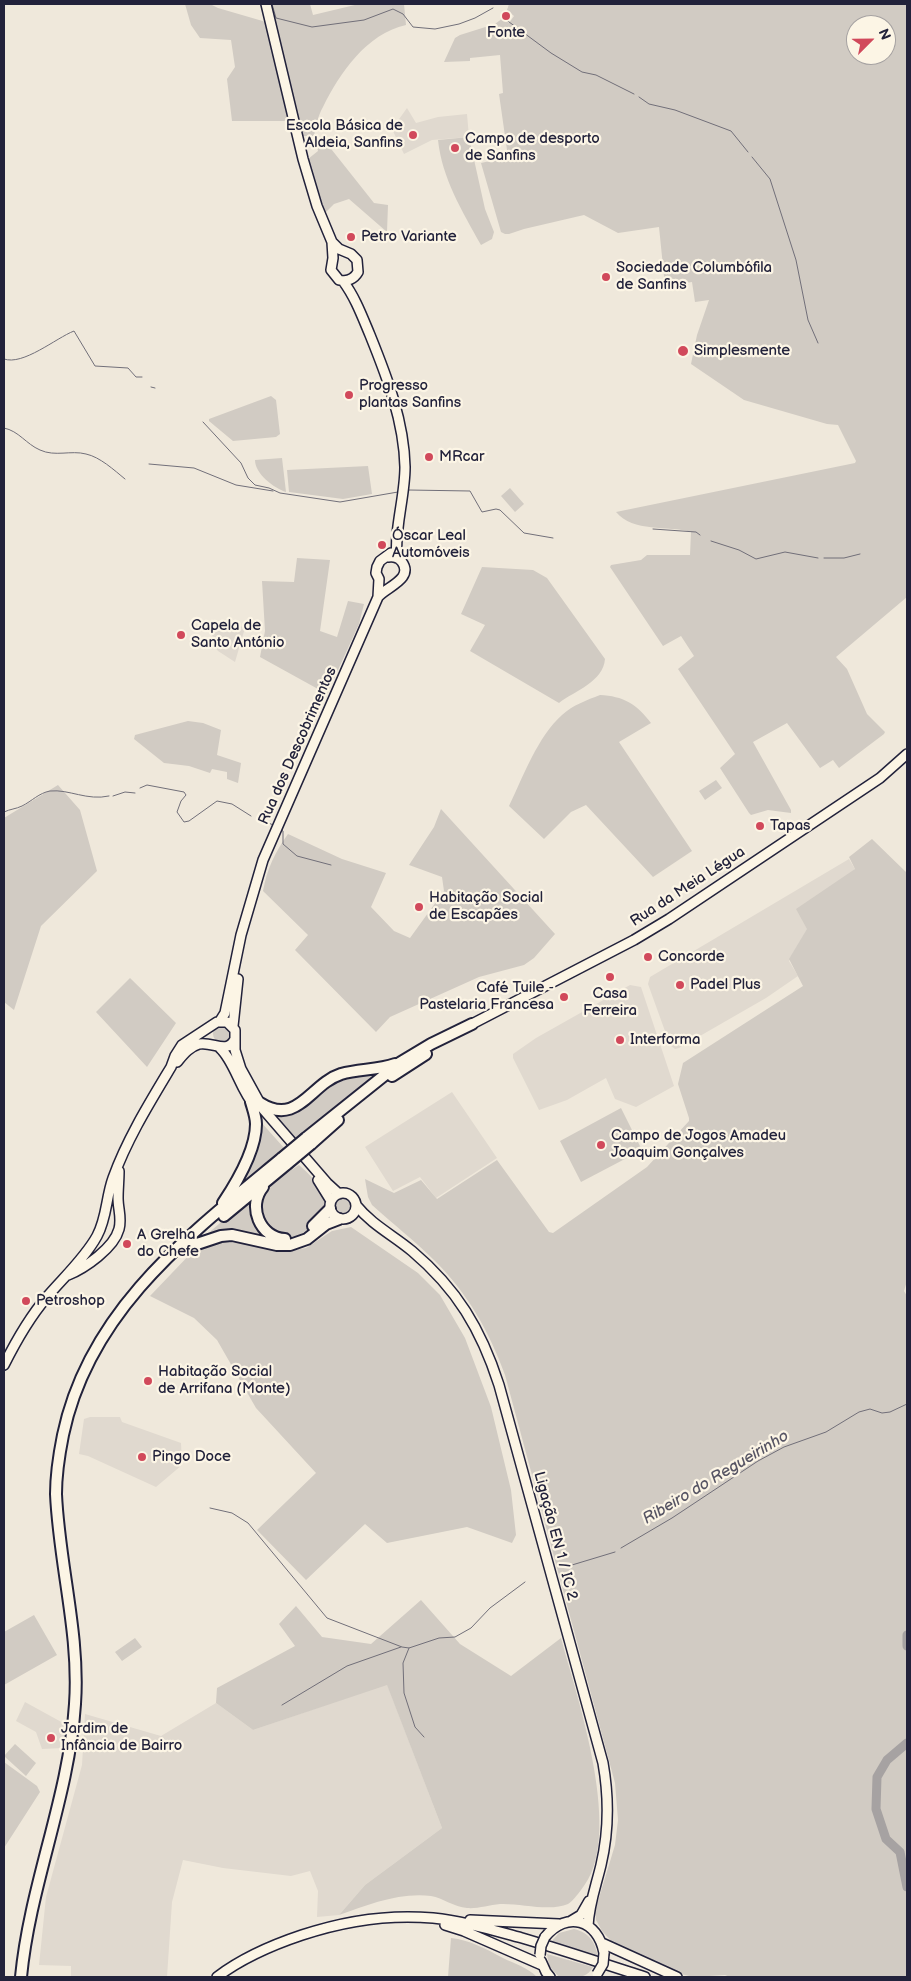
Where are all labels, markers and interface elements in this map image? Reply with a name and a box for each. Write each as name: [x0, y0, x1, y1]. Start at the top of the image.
marker: Fonte: [500, 10, 512, 22]
north arrow: [846, 15, 896, 65]
place label: Fonte: [487, 24, 525, 42]
text: N: [874, 26, 894, 42]
place label: Escola Básica de Aldeia, Sanfins: [286, 117, 403, 152]
marker: Escola Básica de Aldeia, Sanfins: [407, 129, 419, 141]
place label: Campo de desporto de Sanfins: [465, 130, 600, 165]
marker: Campo de desporto de Sanfins: [449, 142, 461, 154]
place label: Petro Variante: [361, 228, 457, 246]
marker: Petro Variante: [345, 231, 357, 243]
place label: Sociedade Columbófila de Sanfins: [616, 259, 772, 294]
marker: Sociedade Columbófila de Sanfins: [600, 271, 612, 283]
place label: Simplesmente: [694, 342, 790, 360]
marker: Simplesmente: [676, 344, 690, 358]
place label: Progresso plantas Sanfins: [359, 377, 461, 412]
marker: Progresso plantas Sanfins: [343, 389, 355, 401]
place label: MRcar: [439, 448, 484, 466]
marker: MRcar: [423, 451, 435, 463]
place label: Óscar Leal Automóveis: [392, 527, 470, 562]
marker: Óscar Leal Automóveis: [376, 539, 388, 551]
place label: Capela de Santo António: [191, 617, 285, 652]
marker: Capela de Santo António: [175, 629, 187, 641]
street label: Rua dos Descobrimentos: [255, 664, 341, 828]
place label: Tapas: [770, 817, 811, 835]
marker: Tapas: [754, 820, 766, 832]
street label: Rua da Meia Légua: [627, 843, 749, 931]
place label: Habitação Social de Escapães: [429, 889, 543, 924]
marker: Habitação Social de Escapães: [413, 901, 425, 913]
place label: Concorde: [658, 948, 725, 966]
marker: Concorde: [642, 951, 654, 963]
marker: Casa Ferreira: [604, 971, 616, 983]
place label: Padel Plus: [690, 976, 761, 994]
place label: Café Tuile - Pastelaria Francesa: [419, 979, 554, 1014]
marker: Padel Plus: [674, 979, 686, 991]
place label: Casa Ferreira: [583, 985, 637, 1020]
marker: Café Tuile - Pastelaria Francesa: [558, 991, 570, 1003]
place label: Interforma: [630, 1031, 700, 1049]
marker: Interforma: [614, 1034, 626, 1046]
place label: Campo de Jogos Amadeu Joaquim Gonçalves: [611, 1127, 786, 1162]
marker: Campo de Jogos Amadeu Joaquim Gonçalves: [595, 1139, 607, 1151]
place label: A Grelha do Chefe: [137, 1226, 199, 1261]
marker: A Grelha do Chefe: [121, 1238, 133, 1250]
place label: Petroshop: [36, 1292, 105, 1310]
marker: Petroshop: [20, 1295, 32, 1307]
place label: Habitação Social de Arrifana (Monte): [158, 1363, 291, 1398]
marker: Habitação Social de Arrifana (Monte): [142, 1375, 154, 1387]
water label: Ribeiro do Regueirinho: [640, 1427, 792, 1529]
place label: Pingo Doce: [152, 1448, 231, 1466]
marker: Pingo Doce: [136, 1451, 148, 1463]
street label: Ligação EN 1 / IC 2: [529, 1470, 581, 1602]
place label: Jardim de Infância de Bairro: [61, 1720, 182, 1755]
marker: Jardim de Infância de Bairro: [45, 1732, 57, 1744]

